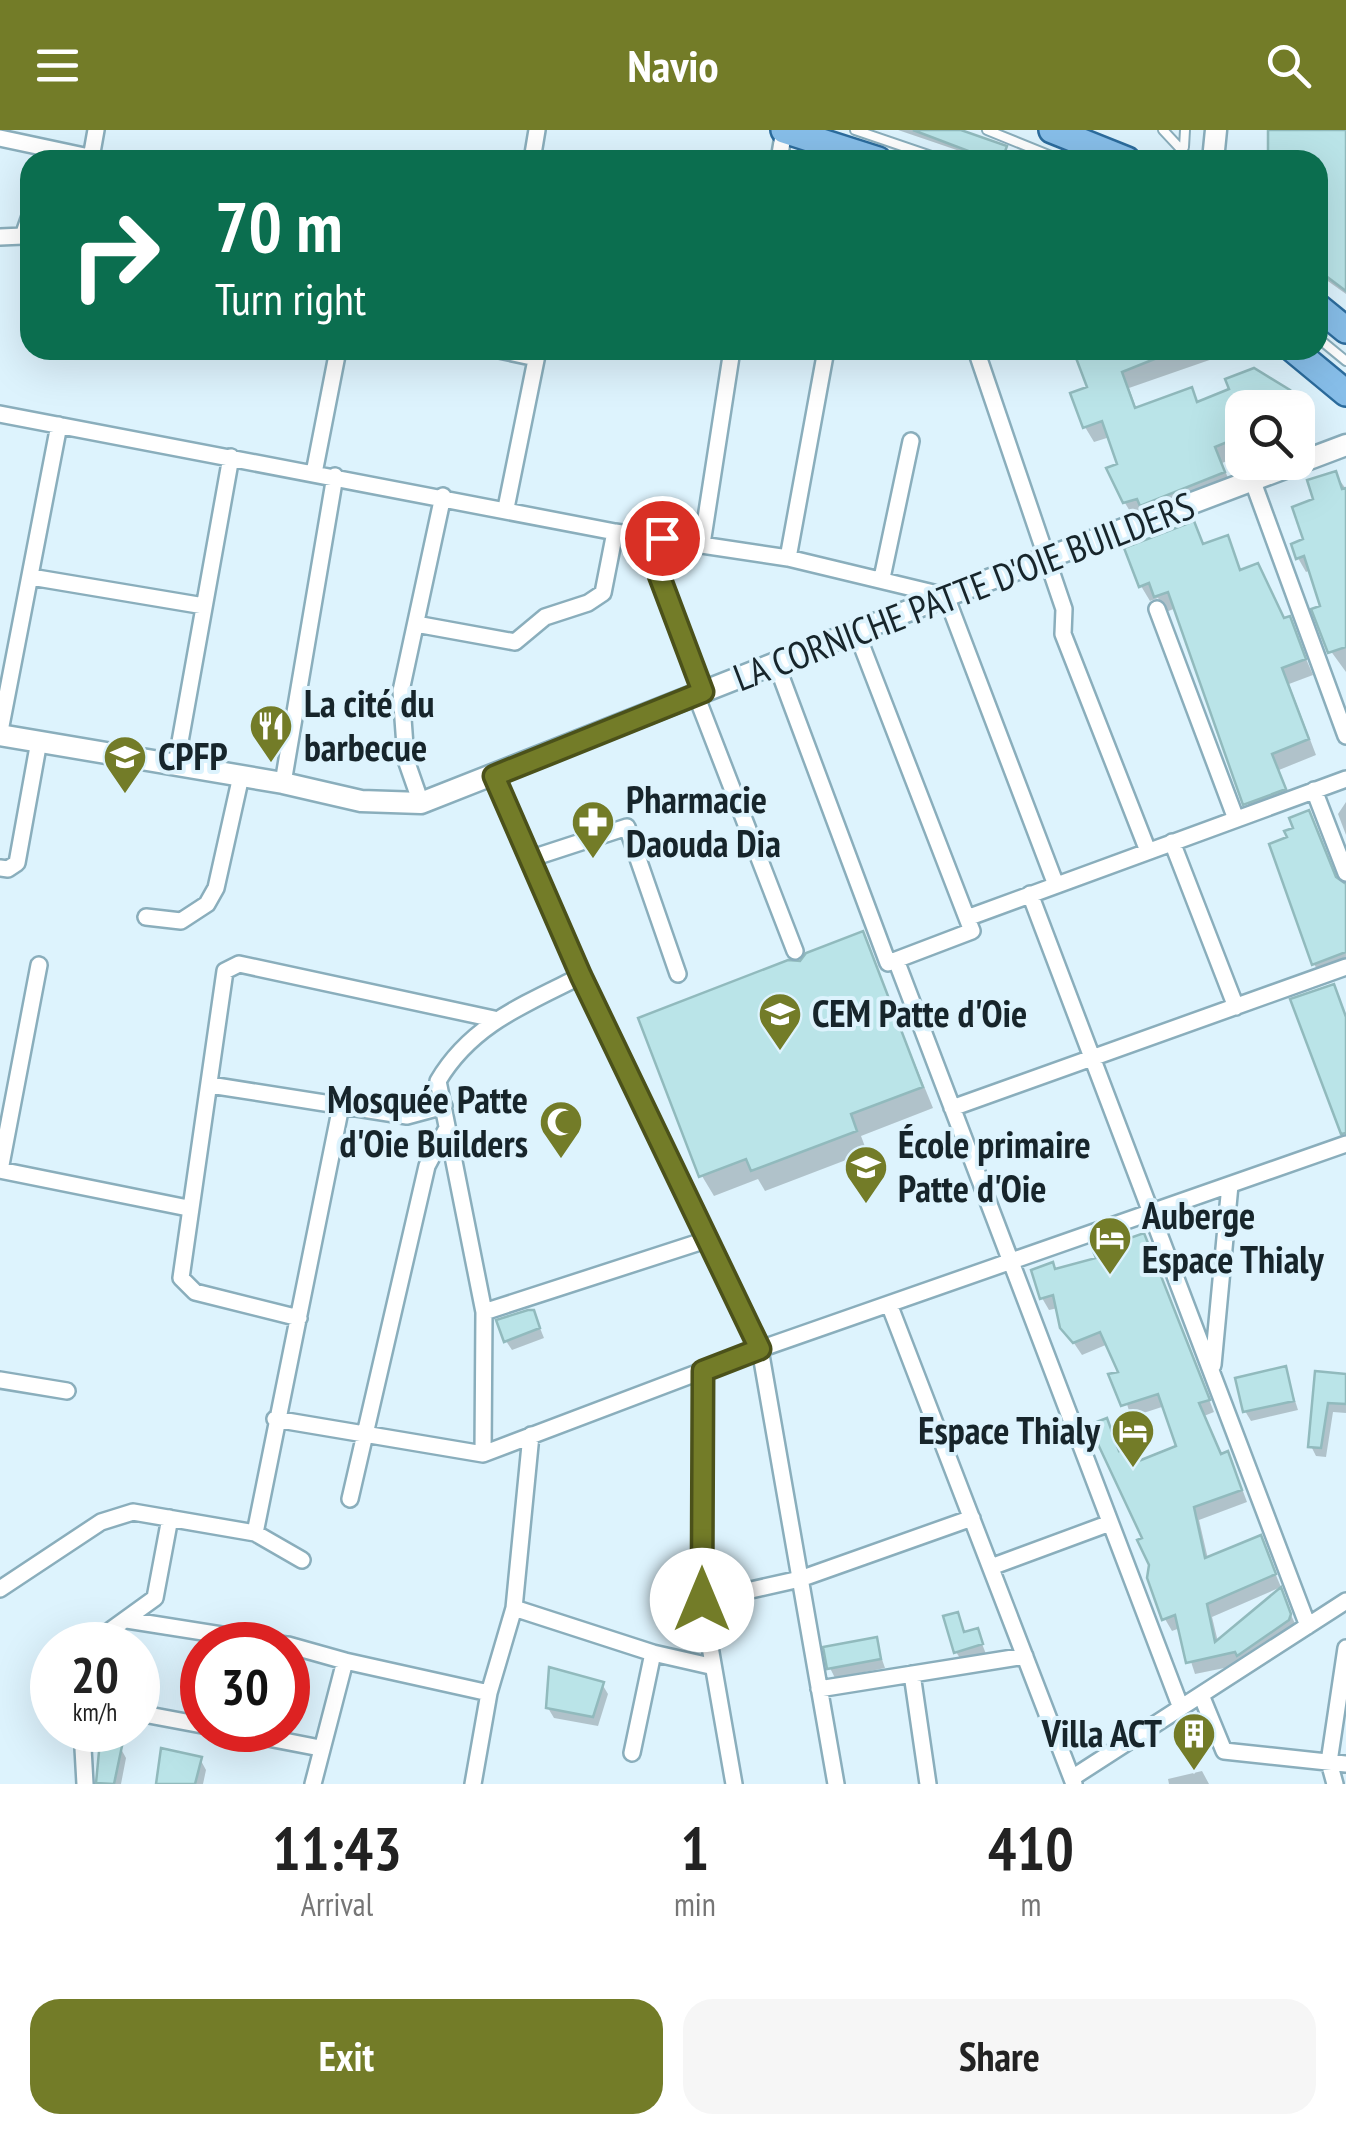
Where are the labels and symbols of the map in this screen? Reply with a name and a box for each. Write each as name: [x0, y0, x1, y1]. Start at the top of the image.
street label: LA CORNICHE PATTE D'OIE BUILDERS: [726, 480, 1201, 701]
pin: [620, 496, 705, 581]
place label: La cité du barbecue: [304, 678, 434, 771]
restaurant icon: La cité du barbecue: [248, 703, 294, 764]
place label: CPFP: [158, 731, 228, 780]
school or university icon: CPFP: [102, 734, 148, 795]
place label: Pharmacie Daouda Dia: [626, 774, 781, 867]
pharmacy icon: Pharmacie Daouda Dia: [570, 799, 616, 860]
place label: CEM Patte d'Oie: [812, 988, 1027, 1037]
school or university icon: CEM Patte d'Oie: [757, 991, 803, 1052]
place label: Mosquée Patte d'Oie Builders: [327, 1074, 528, 1167]
mosque icon: Mosquée Patte d'Oie Builders: [538, 1099, 584, 1160]
place label: École primaire Patte d'Oie: [898, 1119, 1091, 1212]
school or university icon: École primaire Patte d'Oie: [843, 1144, 889, 1205]
place label: Auberge Espace Thialy: [1141, 1190, 1325, 1283]
hotel icon: Auberge Espace Thialy: [1087, 1215, 1133, 1276]
place label: Espace Thialy: [918, 1405, 1101, 1454]
hotel icon: Espace Thialy: [1110, 1408, 1156, 1469]
position arrow: [650, 1548, 754, 1652]
speed limit sign: 30: [180, 1622, 310, 1752]
place label: Villa ACT: [1041, 1708, 1162, 1757]
building icon: Villa ACT: [1171, 1711, 1217, 1772]

